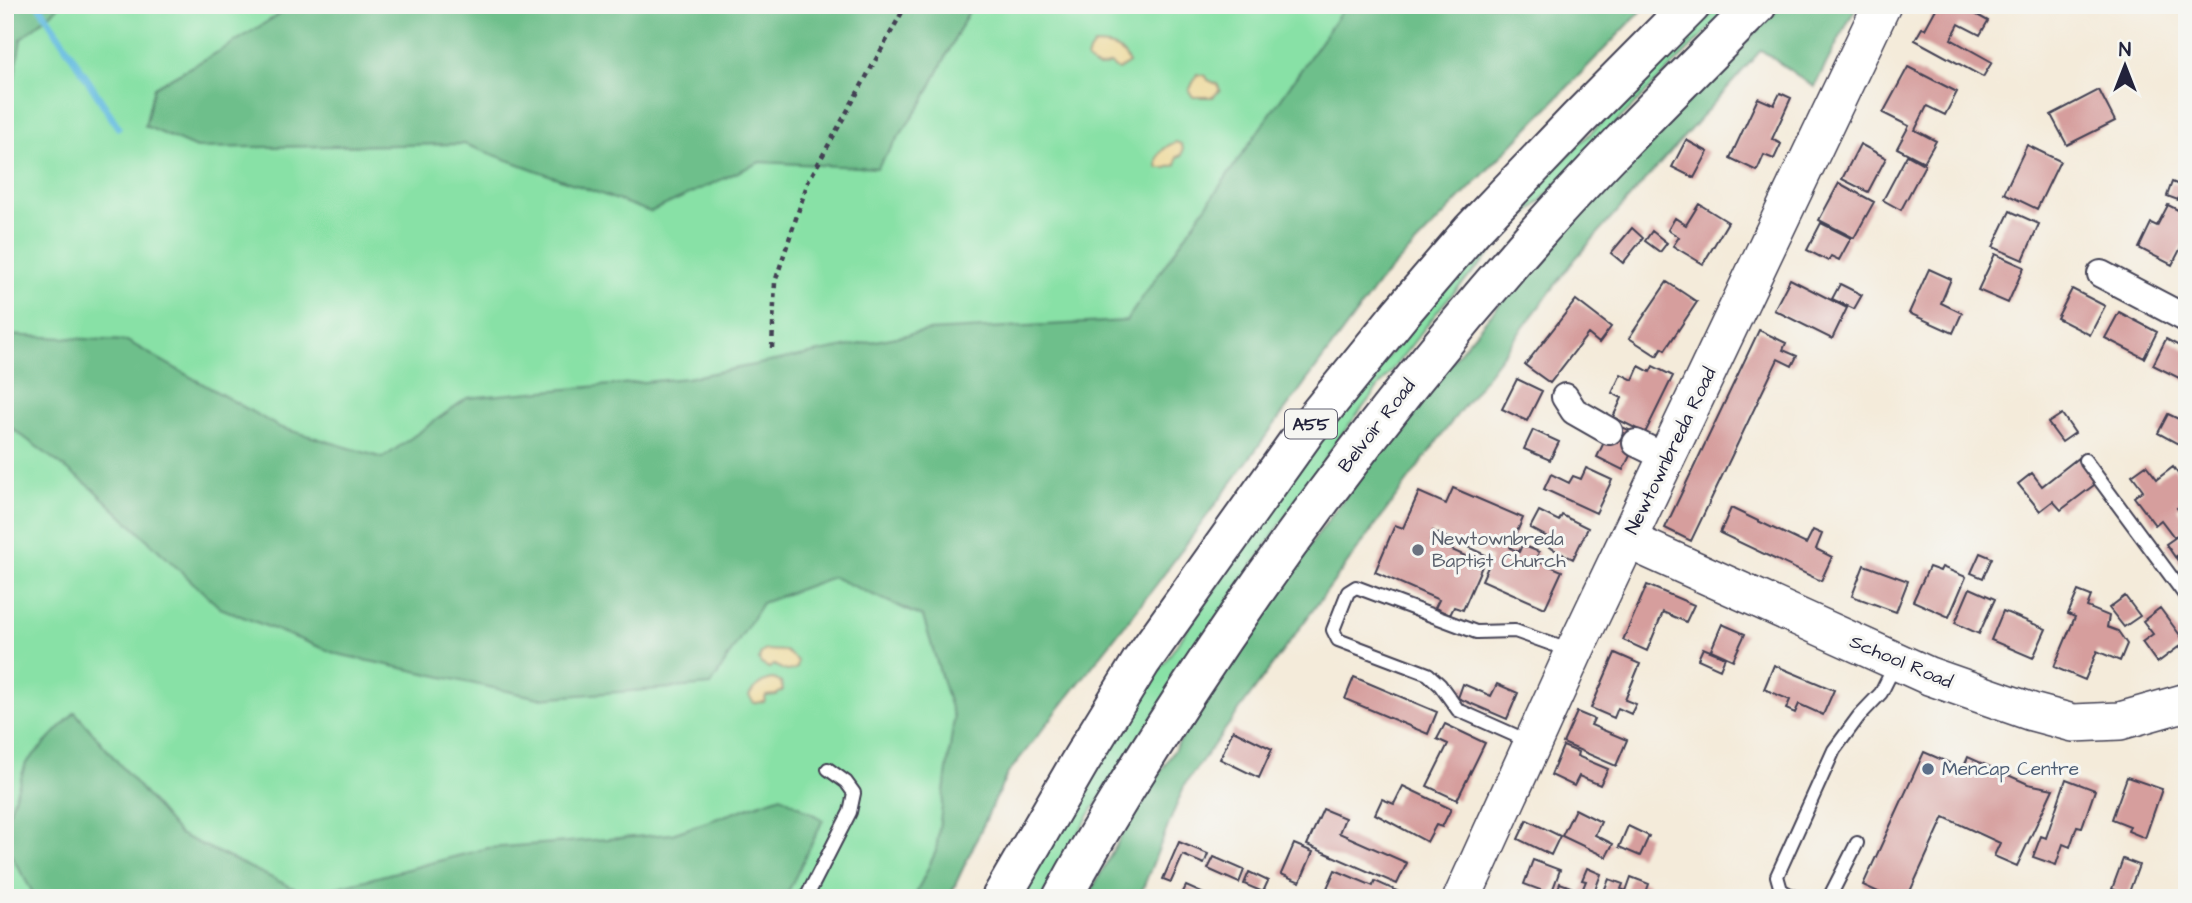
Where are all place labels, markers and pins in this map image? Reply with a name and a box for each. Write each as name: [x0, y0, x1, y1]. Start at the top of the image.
place label: Newtownbreda Baptist Church: [1432, 526, 1566, 575]
marker: Newtownbreda Baptist Church: [1410, 542, 1426, 558]
place label: Mencap Centre: [1942, 756, 2079, 783]
marker: Mencap Centre: [1920, 761, 1936, 777]

